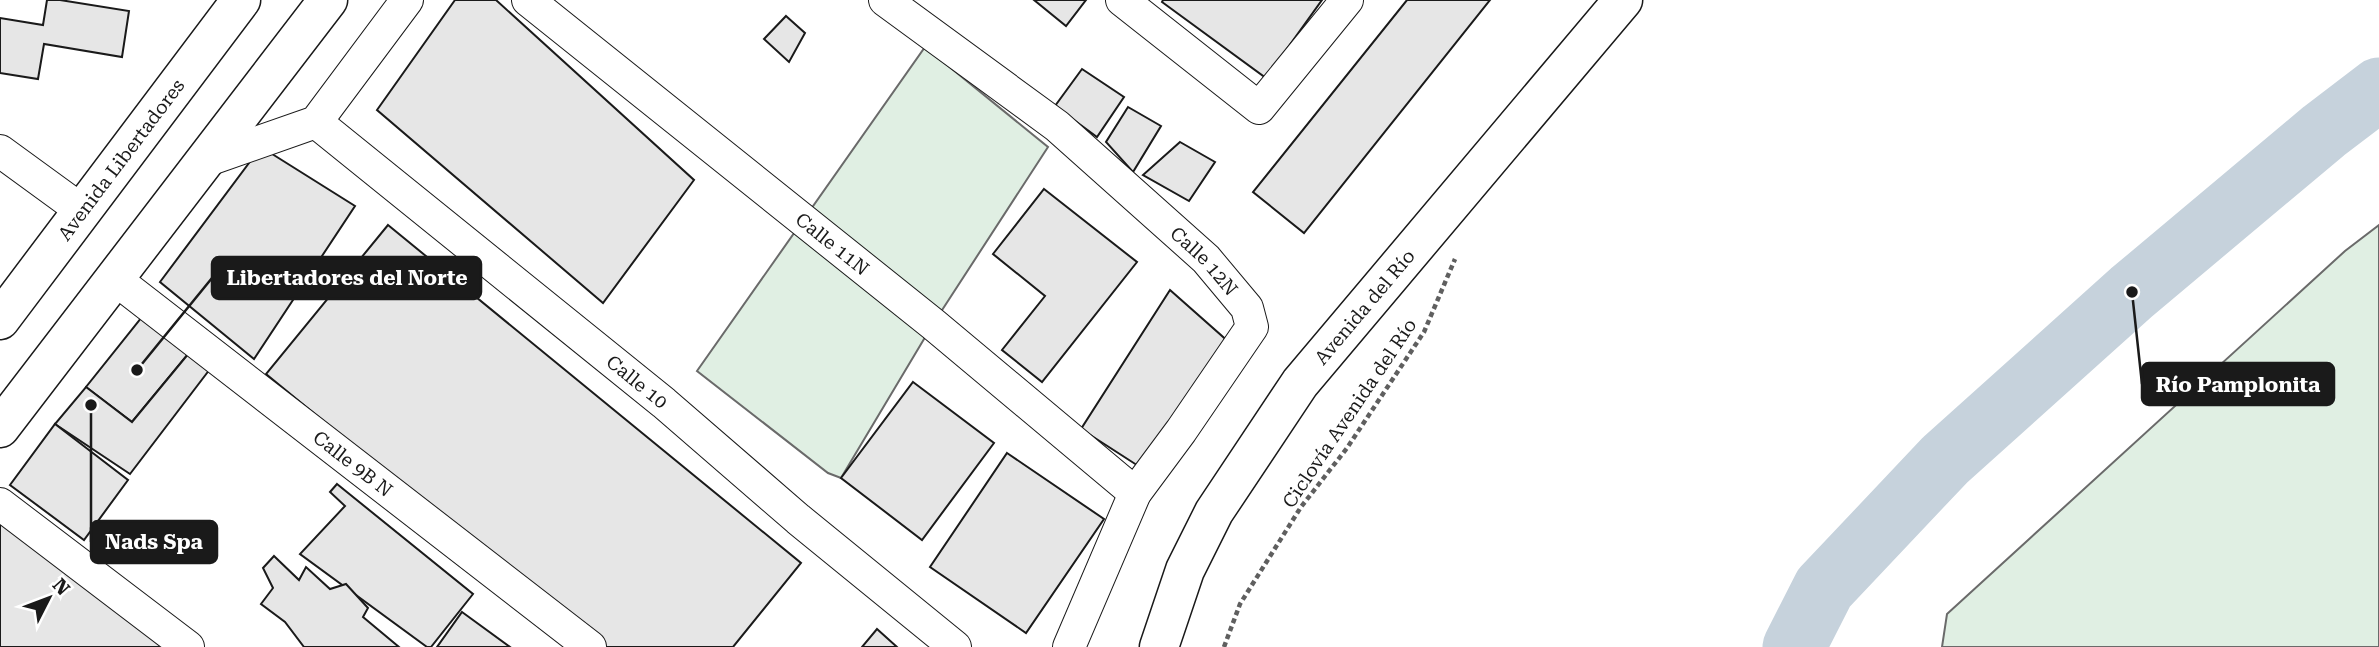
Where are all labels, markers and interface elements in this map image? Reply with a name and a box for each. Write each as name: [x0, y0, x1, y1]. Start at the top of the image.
street label: Avenida Libertadores: [53, 74, 190, 245]
street label: Calle 11N: [791, 208, 874, 280]
street label: Calle 12N: [1165, 222, 1243, 300]
street label: Avenida del Río: [1310, 245, 1420, 369]
callout: Libertadores del Norte: [212, 257, 481, 299]
text: Libertadores del Norte: [226, 266, 468, 290]
street label: Ciclovía Avenida del Río: [1277, 314, 1421, 512]
street label: Calle 10: [602, 350, 672, 413]
callout: Río Pamplonita: [2142, 363, 2334, 405]
text: Río Pamplonita: [2156, 373, 2321, 397]
street label: Calle 9B N: [308, 426, 397, 502]
callout: Nads Spa: [91, 521, 217, 563]
text: Nads Spa: [105, 530, 204, 554]
north arrow: [14, 563, 84, 633]
text: N: [48, 574, 75, 600]

